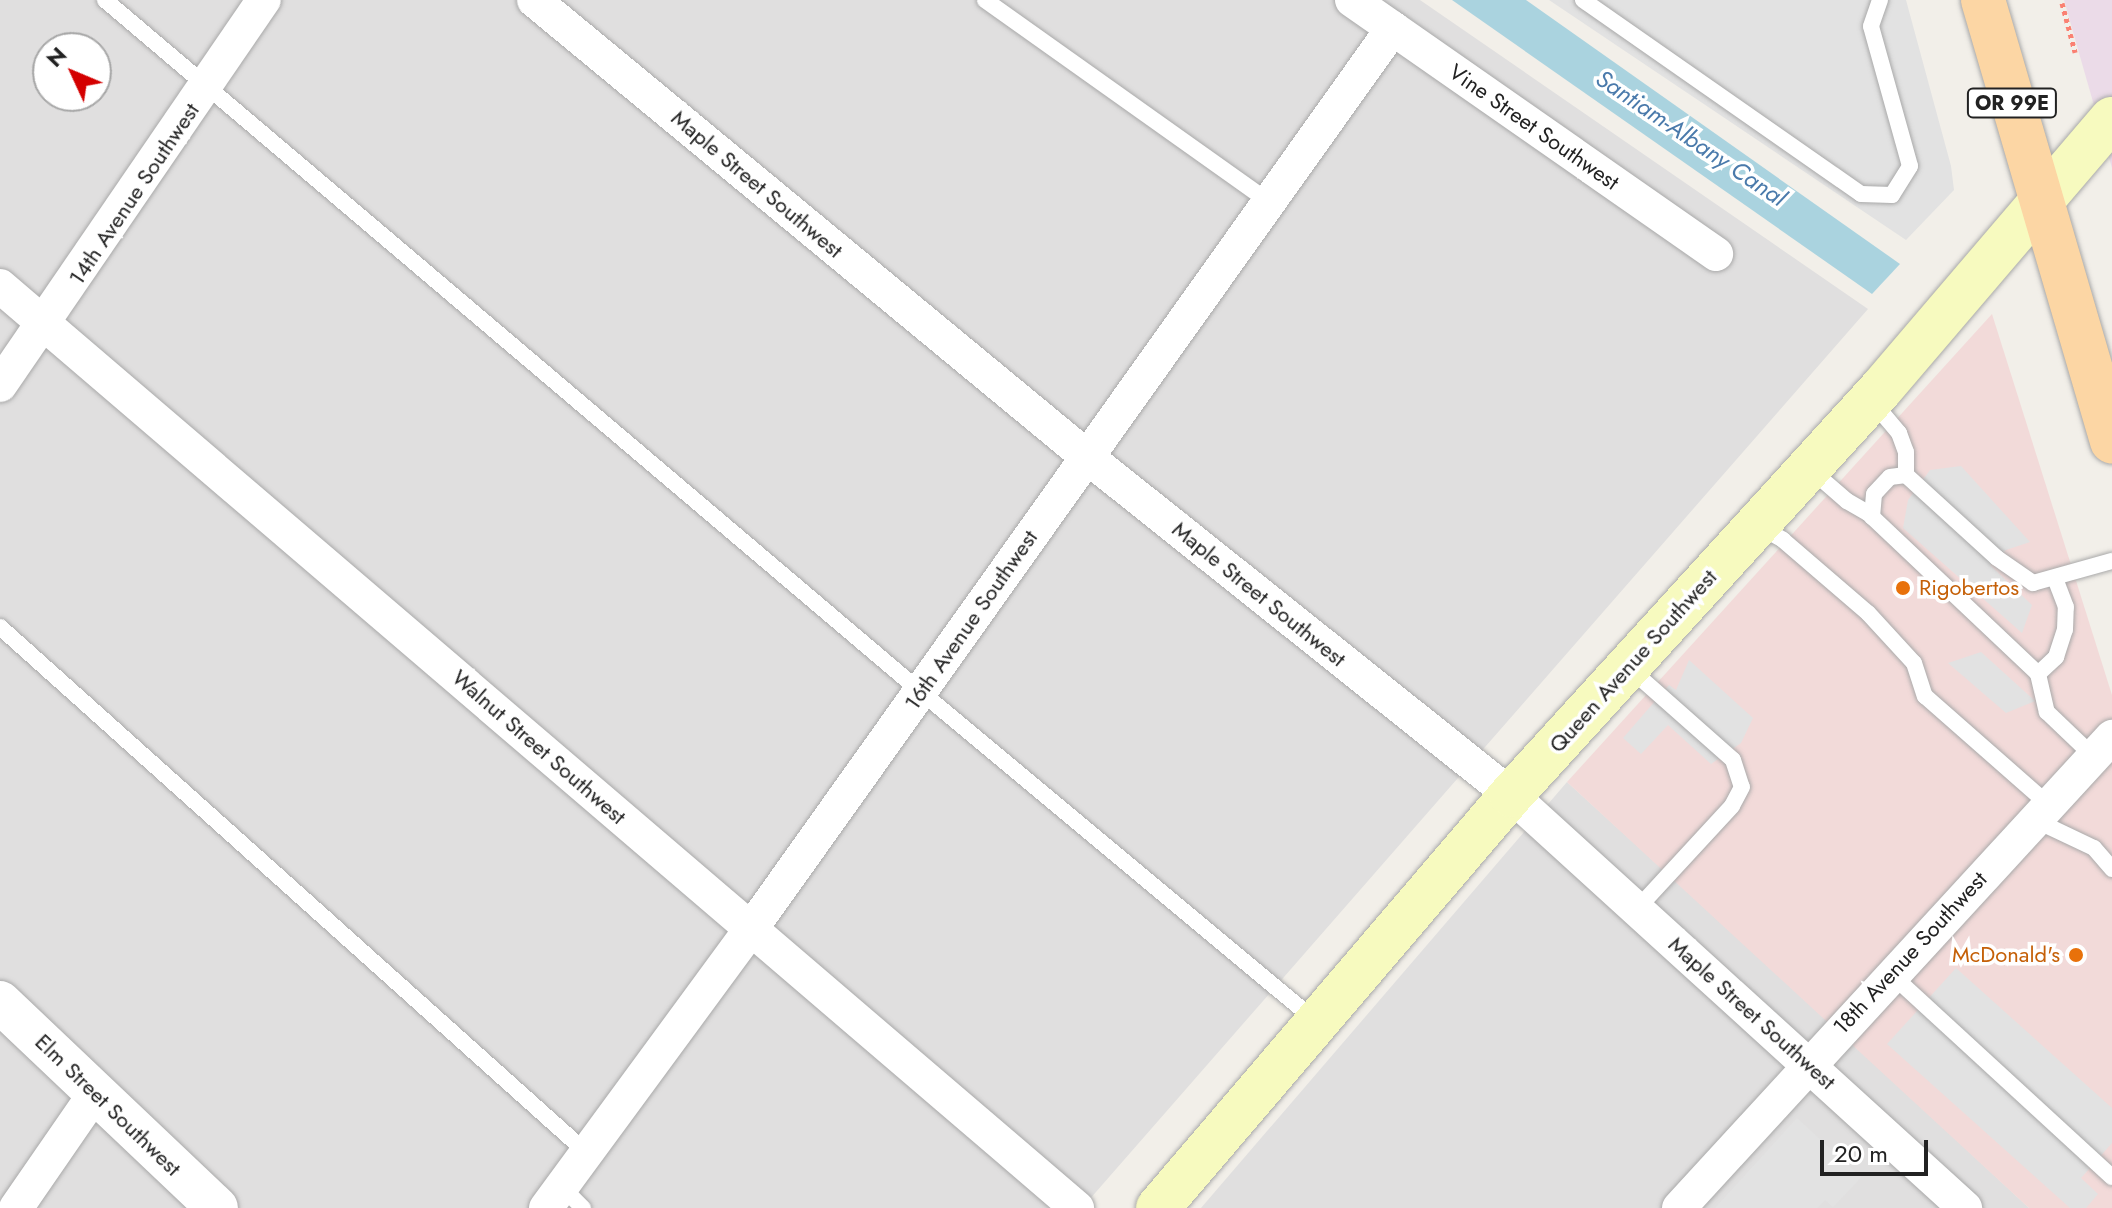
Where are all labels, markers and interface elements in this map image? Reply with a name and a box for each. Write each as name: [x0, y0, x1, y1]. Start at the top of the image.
north arrow: [32, 32, 112, 112]
text: N: [39, 39, 74, 74]
street label: Vine Street Southwest: [1444, 58, 1624, 196]
water label: Santiam-Albany Canal: [1590, 64, 1792, 212]
road number: OR 99E: [1966, 87, 2058, 119]
street label: 14th Avenue Southwest: [63, 98, 205, 290]
street label: Maple Street Southwest: [666, 105, 848, 263]
street label: Maple Street Southwest: [1167, 516, 1351, 672]
street label: 16th Avenue Southwest: [899, 525, 1043, 715]
street label: Queen Avenue Southwest: [1544, 564, 1722, 758]
place label: Rigobertos: [1919, 575, 2019, 601]
marker: Rigobertos: [1894, 579, 1912, 597]
street label: Walnut Street Southwest: [447, 664, 631, 830]
street label: 18th Avenue Southwest: [1828, 866, 1992, 1040]
street label: Maple Street Southwest: [1663, 931, 1841, 1095]
place label: McDonald's: [1952, 942, 2060, 968]
marker: McDonald's: [2067, 946, 2085, 964]
street label: Elm Street Southwest: [30, 1029, 186, 1181]
scale bar: [1824, 1124, 1932, 1174]
text: 20 m: [1834, 1136, 1888, 1171]

